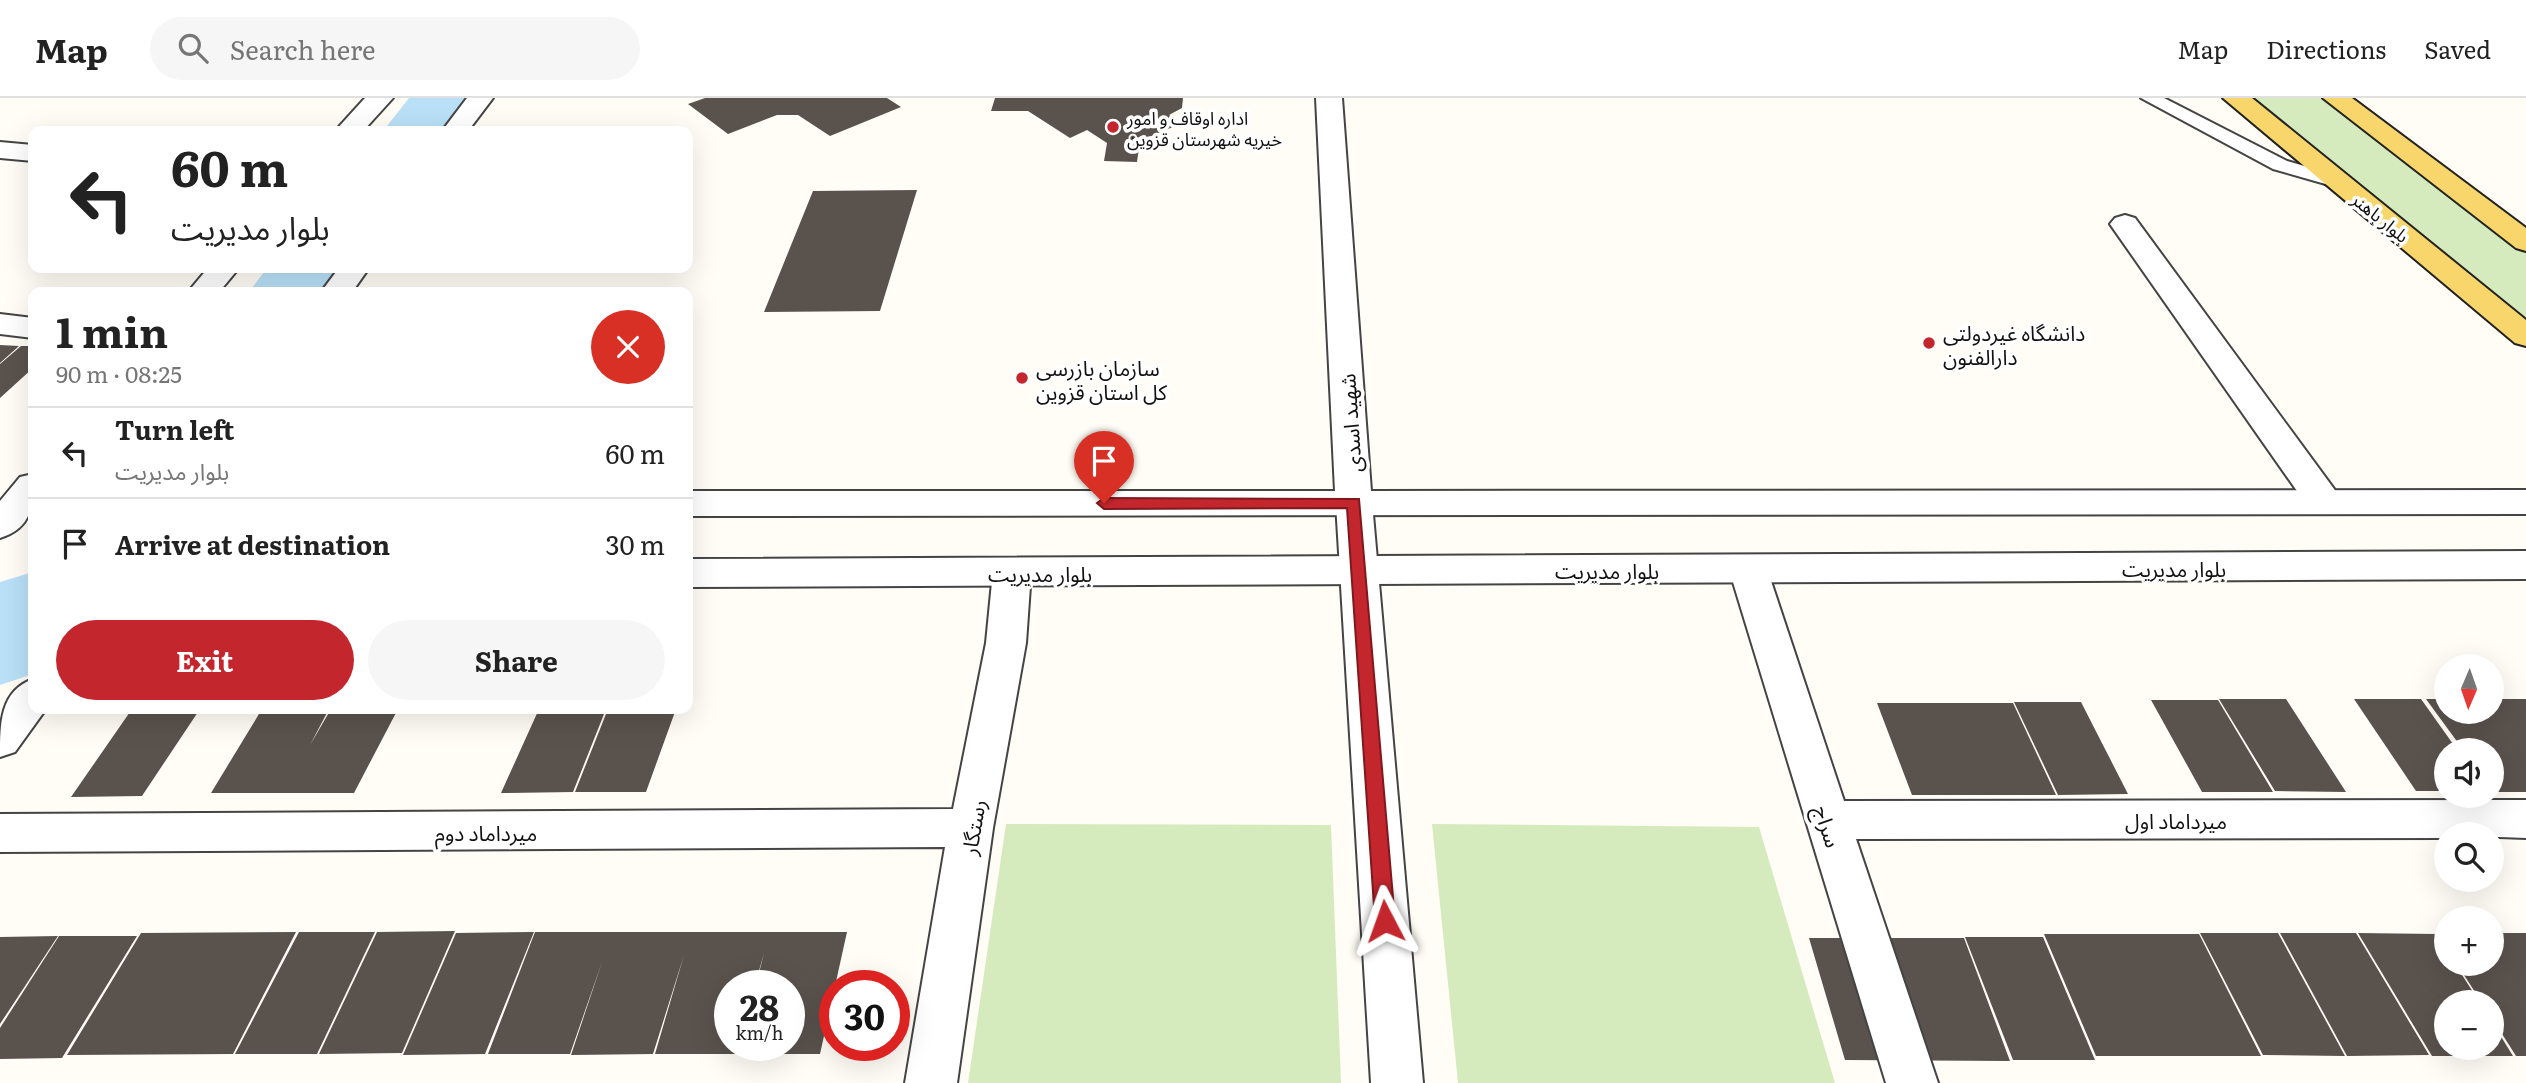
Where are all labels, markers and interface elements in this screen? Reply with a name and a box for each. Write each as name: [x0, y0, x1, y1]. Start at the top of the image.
search box: [150, 17, 640, 80]
text: Map: [35, 24, 108, 73]
icon: search: [174, 29, 212, 67]
text: Search here: [230, 29, 376, 68]
text: Map: [2177, 31, 2228, 66]
text: Directions: [2266, 31, 2386, 66]
text: Saved: [2424, 31, 2491, 66]
place label: اداره اوقاف و امور خیریه شهرستان قزوین: [1126, 104, 1282, 152]
marker: اداره اوقاف و امور خیریه شهرستان قزوین: [1105, 119, 1121, 135]
text: 60 m: [171, 129, 288, 202]
icon: left: [56, 154, 147, 245]
street label: بلوار باهنر: [2346, 185, 2416, 249]
text: بلوار مدیریت: [171, 202, 330, 250]
text: 1 min: [56, 299, 168, 361]
button: close: [591, 310, 665, 384]
place label: دانشگاه غیردولتی دارالفنون: [1943, 316, 2085, 371]
marker: دانشگاه غیردولتی دارالفنون: [1921, 335, 1937, 351]
place label: سازمان بازرسی کل استان قزوین: [1036, 351, 1167, 406]
text: 90 m · 08:25: [56, 356, 182, 390]
marker: سازمان بازرسی کل استان قزوین: [1014, 370, 1030, 386]
street label: شهید اسدی: [1330, 373, 1368, 473]
text: Turn left: [115, 409, 234, 448]
pin: [1074, 431, 1134, 503]
text: 60 m: [606, 433, 665, 472]
icon: left: [56, 434, 94, 472]
icon: arrive: [1085, 442, 1123, 480]
text: بلوار مدیریت: [115, 453, 229, 487]
text: Arrive at destination: [115, 524, 390, 563]
text: 30 m: [605, 524, 665, 563]
icon: arrive: [56, 525, 94, 563]
street label: بلوار مدیریت: [2122, 552, 2226, 583]
street label: بلوار مدیریت: [1555, 554, 1659, 585]
street label: بلوار مدیریت: [988, 557, 1092, 588]
button: Exit: [56, 620, 354, 700]
button: Share: [368, 620, 665, 700]
north arrow: [2434, 654, 2504, 724]
map controls: [2434, 654, 2504, 1060]
button: sound: [2434, 738, 2504, 808]
street label: رستگار: [952, 797, 992, 858]
street label: سراج: [1806, 801, 1850, 852]
street label: میرداماد اول: [2125, 804, 2227, 835]
street label: میرداماد دوم: [435, 816, 537, 850]
button: search: [2434, 822, 2504, 892]
position arrow: [1348, 884, 1422, 958]
button: +: [2434, 906, 2504, 976]
speed limit sign: 30: [819, 970, 910, 1061]
text: 28: [740, 980, 779, 1032]
button: −: [2434, 990, 2504, 1060]
text: km/h: [736, 1019, 783, 1046]

